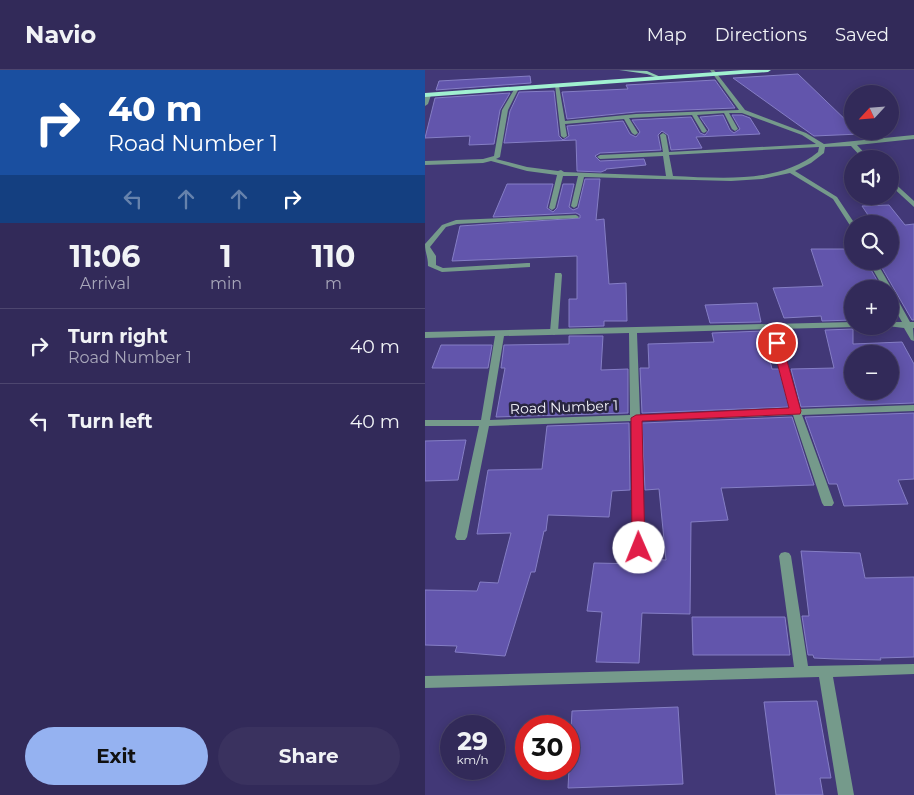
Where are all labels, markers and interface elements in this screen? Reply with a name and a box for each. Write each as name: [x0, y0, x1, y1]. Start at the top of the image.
text: Navio: [25, 20, 96, 49]
text: Map: [647, 24, 687, 46]
text: Directions: [715, 24, 807, 46]
text: Saved: [835, 24, 889, 46]
north arrow: [844, 85, 899, 140]
map controls: [844, 85, 899, 400]
text: 40 m: [108, 87, 203, 130]
icon: right: [25, 90, 90, 155]
text: Road Number 1: [108, 130, 278, 157]
button: sound: [844, 150, 899, 205]
icon: left: [119, 185, 147, 213]
icon: ahead: [172, 185, 200, 213]
icon: ahead: [225, 185, 253, 213]
icon: right: [278, 185, 306, 213]
button: search: [844, 215, 899, 270]
text: 11:06: [70, 238, 140, 275]
text: 1: [220, 238, 232, 275]
text: 110: [312, 238, 355, 275]
text: Arrival: [80, 274, 130, 293]
text: min: [210, 274, 242, 293]
text: m: [325, 274, 342, 293]
button: +: [844, 280, 899, 335]
pin: [756, 322, 798, 364]
text: Turn right: [68, 325, 168, 348]
icon: arrive: [763, 329, 791, 357]
icon: right: [25, 332, 53, 360]
text: 40 m: [350, 335, 400, 358]
button: −: [844, 345, 899, 400]
text: Road Number 1: [68, 348, 192, 367]
street label: Road Number 1: [510, 396, 618, 418]
icon: left: [25, 407, 53, 435]
text: Turn left: [68, 410, 153, 433]
text: 40 m: [350, 410, 400, 433]
position arrow: [612, 521, 664, 573]
speed limit sign: 30: [515, 715, 580, 780]
text: 29: [457, 726, 488, 756]
button: Exit: [25, 727, 208, 785]
button: Share: [218, 727, 400, 785]
text: km/h: [456, 752, 489, 767]

